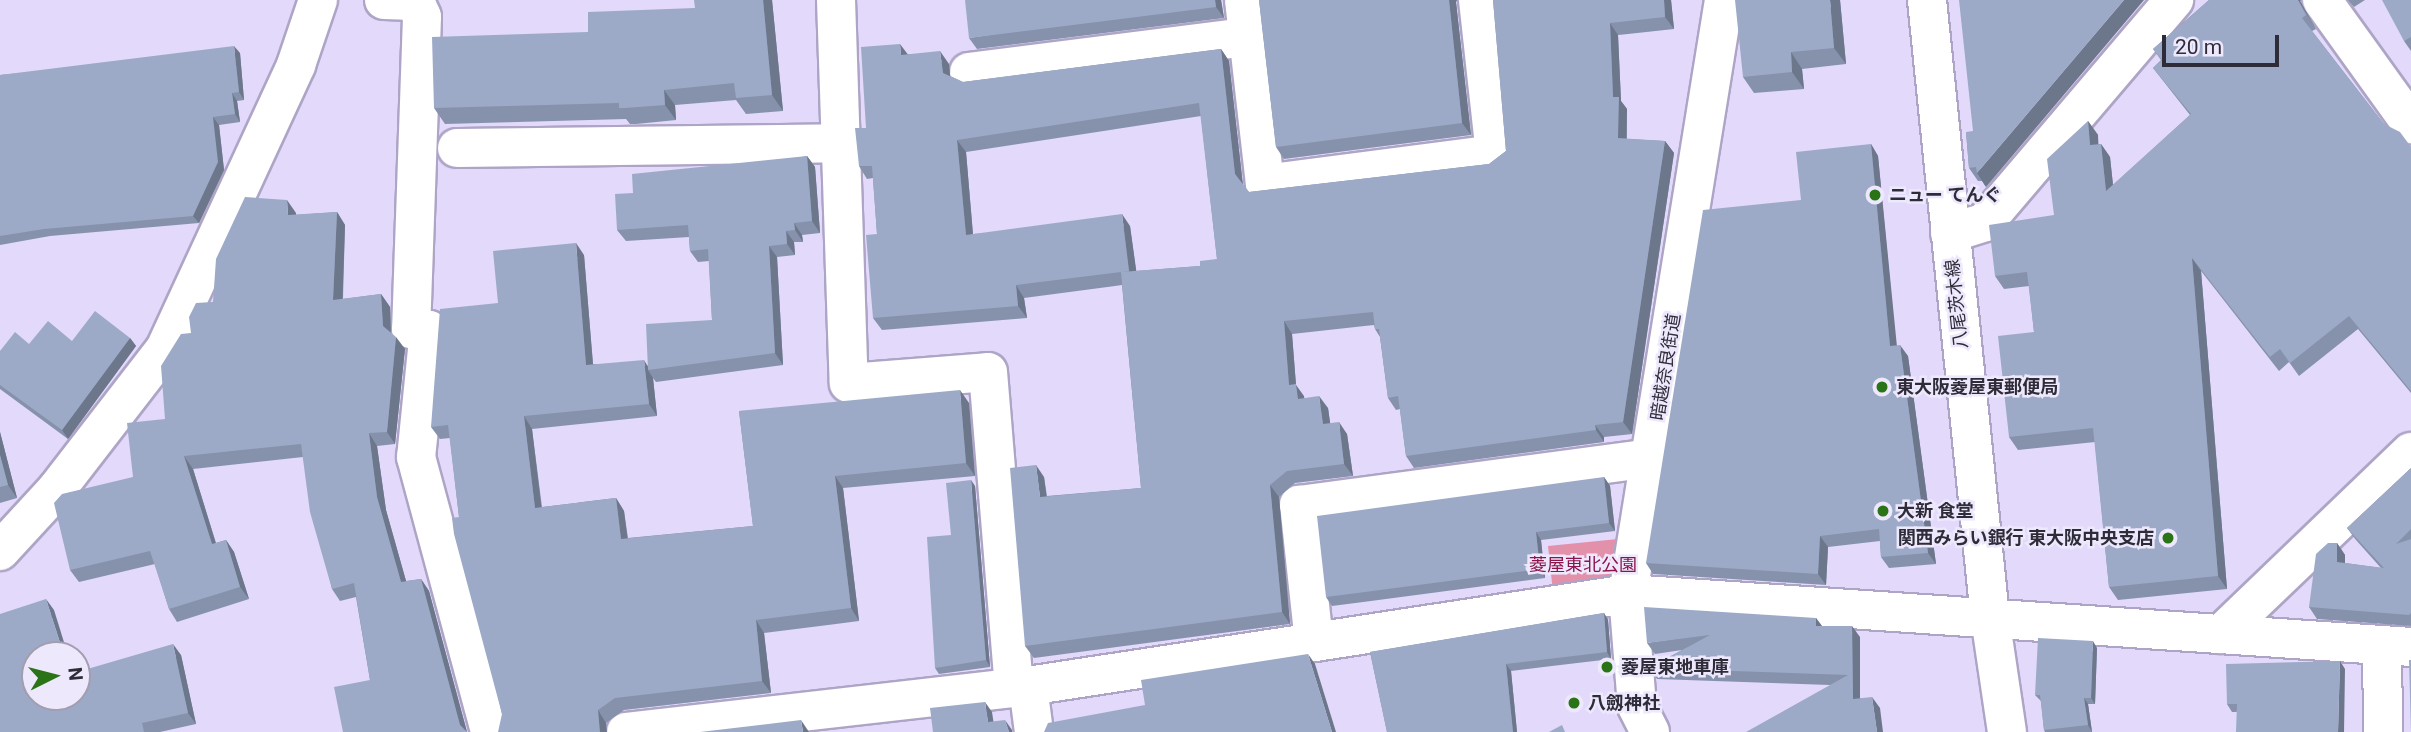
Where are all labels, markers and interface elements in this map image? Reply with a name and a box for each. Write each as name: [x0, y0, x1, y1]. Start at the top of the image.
scale bar: [2166, 21, 2283, 65]
text: 20 m: [2175, 35, 2222, 59]
place label: ニュー てんぐ: [1889, 184, 2001, 206]
marker: ニュー てんぐ: [1867, 187, 1883, 203]
street label: 八尾茨木線: [1942, 258, 1972, 350]
street label: 暗越奈良街道: [1647, 312, 1685, 422]
place label: 東大阪菱屋東郵便局: [1896, 376, 2058, 398]
marker: 東大阪菱屋東郵便局: [1874, 379, 1890, 395]
place label: 大新 食堂: [1897, 500, 1973, 522]
marker: 大新 食堂: [1875, 503, 1891, 519]
place label: 関西みらい銀行 東大阪中央支店: [1898, 527, 2154, 549]
marker: 関西みらい銀行 東大阪中央支店: [2160, 530, 2176, 546]
park label: 菱屋東北公園: [1529, 554, 1637, 576]
north arrow: [21, 641, 91, 711]
place label: 菱屋東地車庫: [1621, 656, 1729, 678]
marker: 菱屋東地車庫: [1599, 659, 1615, 675]
text: N: [63, 666, 88, 682]
place label: 八劔神社: [1588, 692, 1660, 714]
marker: 八劔神社: [1566, 695, 1582, 711]

